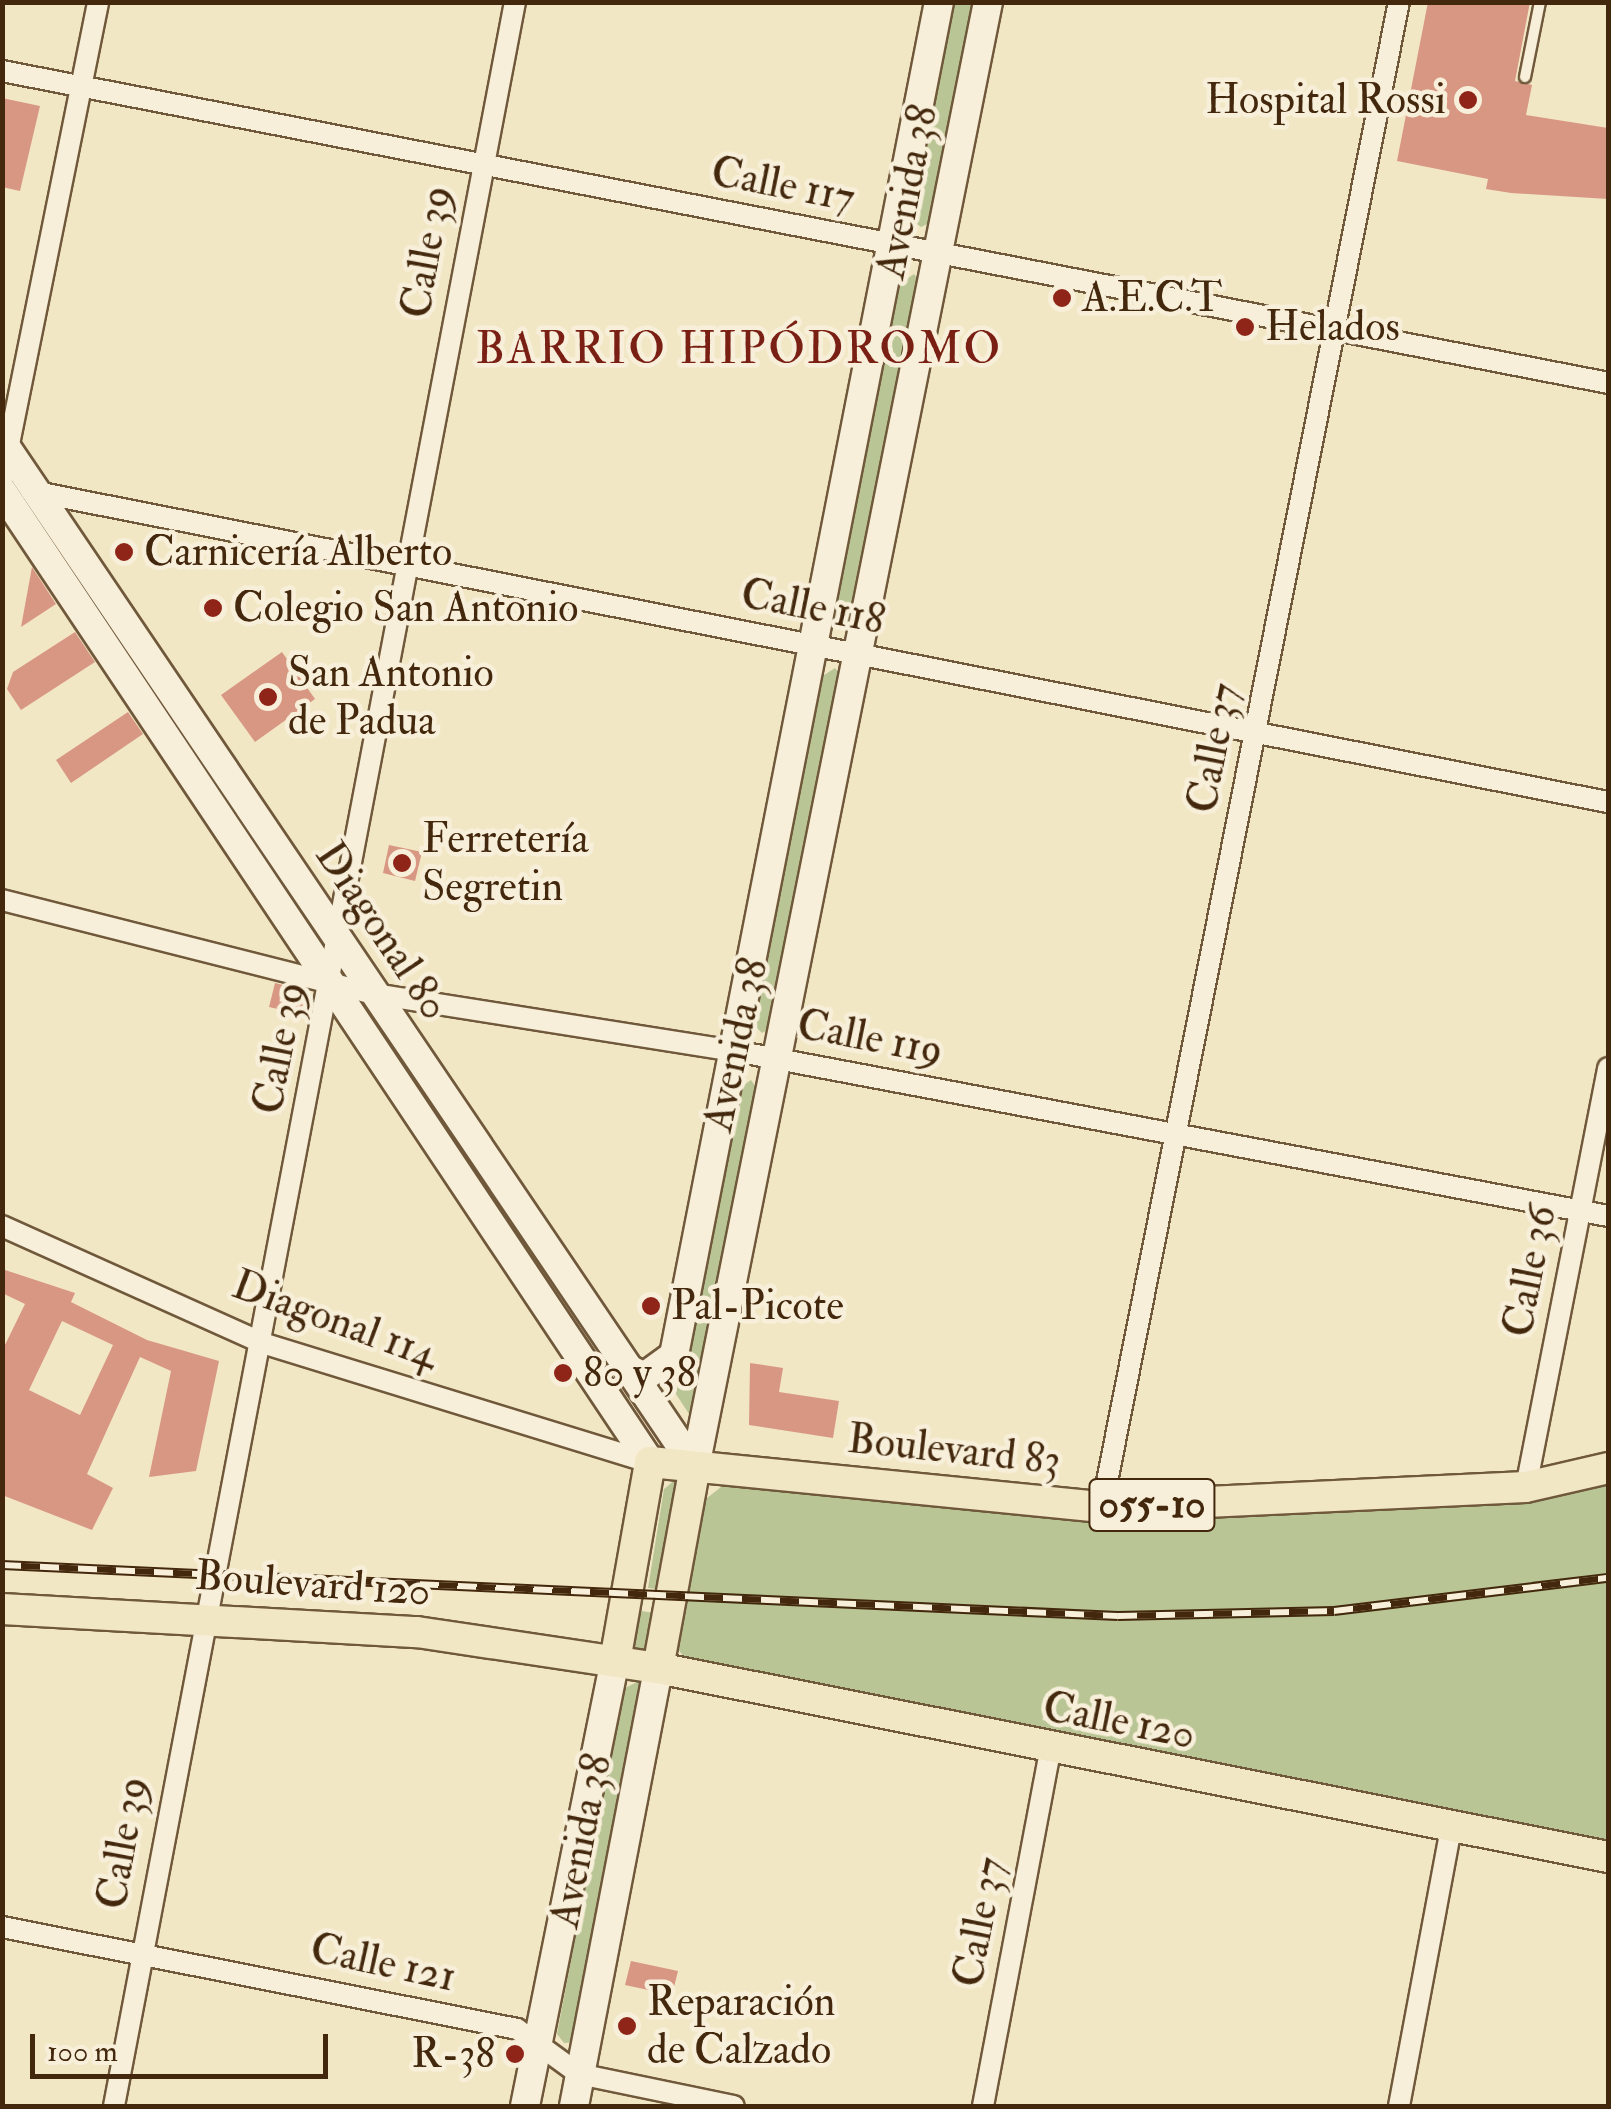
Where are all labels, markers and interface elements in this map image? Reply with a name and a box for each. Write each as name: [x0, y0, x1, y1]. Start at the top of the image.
place label: Hospital Rossi: [1205, 75, 1446, 125]
marker: Hospital Rossi: [1455, 87, 1481, 113]
street label: Avenida 38: [865, 101, 949, 283]
street label: Calle 117: [707, 146, 859, 224]
street label: Calle 39: [391, 182, 463, 322]
place label: A.E.C.T: [1082, 273, 1222, 323]
marker: A.E.C.T: [1051, 287, 1073, 309]
place label: Helados: [1265, 302, 1400, 352]
marker: Helados: [1234, 316, 1256, 338]
district label: BARRIO HIPÓDROMO: [475, 323, 1003, 377]
place label: Carnicería Alberto: [144, 527, 452, 577]
marker: Carnicería Alberto: [113, 541, 135, 563]
street label: Calle 118: [737, 568, 889, 646]
place label: Colegio San Antonio: [233, 583, 578, 633]
marker: Colegio San Antonio: [202, 597, 224, 619]
place label: San Antonio de Padua: [288, 648, 494, 746]
street label: Calle 37: [1177, 679, 1251, 817]
marker: San Antonio de Padua: [257, 686, 279, 708]
place label: Ferretería Segretin: [422, 814, 589, 912]
street label: Diagonal 80: [304, 833, 460, 1029]
marker: Ferretería Segretin: [391, 852, 413, 874]
street label: Avenida 38: [693, 954, 779, 1136]
street label: Calle 39: [243, 978, 317, 1118]
street label: Calle 119: [793, 999, 947, 1077]
street label: Calle 36: [1493, 1201, 1567, 1341]
street label: Diagonal 114: [226, 1260, 444, 1380]
place label: Pal-Picote: [671, 1281, 844, 1331]
marker: Pal-Picote: [640, 1295, 662, 1317]
place label: 80 y 38: [583, 1348, 696, 1398]
marker: 80 y 38: [552, 1362, 574, 1384]
street label: Boulevard 83: [845, 1414, 1063, 1486]
road number: 055-10: [1087, 1470, 1217, 1540]
street label: Boulevard 120: [194, 1551, 432, 1617]
street label: Calle 120: [1039, 1682, 1199, 1760]
street label: Avenida 38: [539, 1750, 623, 1932]
street label: Calle 39: [87, 1773, 159, 1913]
street label: Calle 37: [943, 1853, 1017, 1991]
street label: Calle 121: [306, 1923, 460, 2003]
place label: Reparación de Calzado: [647, 1977, 835, 2076]
scale bar: [35, 2014, 332, 2076]
marker: Reparación de Calzado: [616, 2015, 638, 2037]
place label: R-38: [411, 2029, 495, 2079]
text: 100 m: [47, 2033, 118, 2070]
marker: R-38: [504, 2043, 526, 2065]

